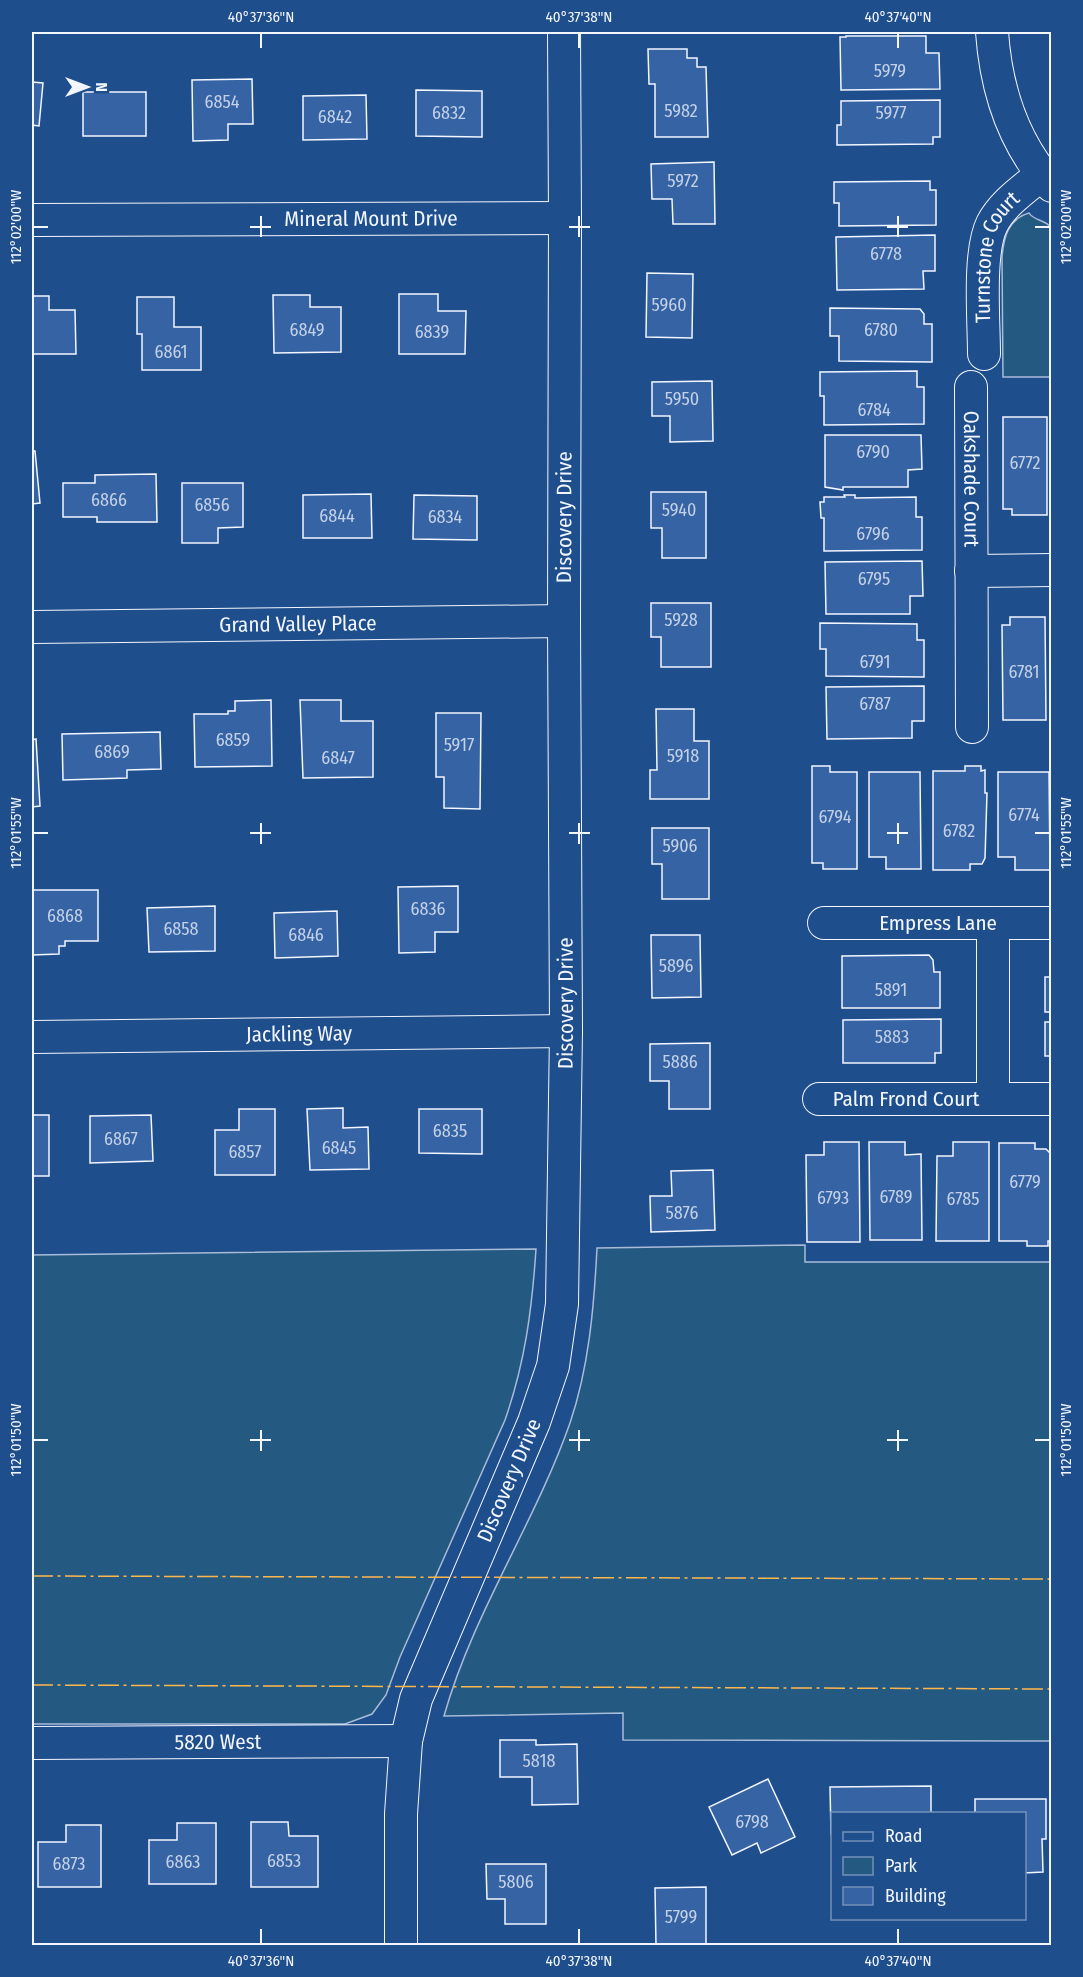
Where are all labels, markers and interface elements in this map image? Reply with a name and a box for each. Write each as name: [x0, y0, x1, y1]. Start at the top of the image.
text: 40°37'36"N: [228, 8, 294, 26]
text: 40°37'38"N: [546, 8, 612, 26]
text: 40°37'40"N: [864, 8, 932, 26]
north arrow: [57, 57, 117, 117]
house number: 5979: [874, 60, 906, 82]
text: N: [92, 82, 111, 92]
house number: 6854: [205, 91, 240, 113]
house number: 5982: [664, 100, 698, 122]
house number: 6832: [432, 102, 466, 124]
house number: 5977: [875, 102, 907, 124]
house number: 6842: [318, 106, 352, 128]
house number: 5972: [667, 170, 699, 192]
street label: Turnstone Court: [970, 185, 1025, 323]
text: 112°02'00"W: [7, 190, 25, 264]
text: 112°02'00"W: [1057, 190, 1075, 264]
street label: Mineral Mount Drive: [284, 205, 458, 232]
house number: 6778: [870, 243, 902, 265]
house number: 5960: [651, 294, 687, 316]
house number: 6849: [289, 319, 325, 341]
house number: 6780: [864, 319, 898, 341]
house number: 6839: [415, 321, 449, 343]
house number: 6861: [154, 341, 188, 363]
house number: 5950: [665, 388, 699, 410]
house number: 6784: [857, 399, 891, 421]
street label: Oakshade Court: [958, 411, 984, 547]
house number: 6790: [856, 441, 890, 463]
street label: Discovery Drive: [551, 451, 577, 583]
house number: 6772: [1010, 452, 1041, 474]
house number: 6866: [91, 489, 127, 511]
house number: 6856: [194, 494, 230, 516]
house number: 5940: [662, 499, 696, 521]
house number: 6844: [319, 505, 355, 527]
house number: 6834: [428, 506, 463, 528]
house number: 6796: [856, 523, 890, 545]
house number: 6795: [858, 568, 890, 590]
house number: 5928: [664, 609, 698, 631]
street label: Grand Valley Place: [219, 610, 377, 638]
house number: 6791: [859, 651, 891, 673]
house number: 6781: [1008, 661, 1040, 683]
house number: 6787: [859, 693, 891, 715]
house number: 6859: [216, 729, 250, 751]
house number: 5917: [444, 734, 474, 756]
house number: 6869: [94, 741, 130, 763]
house number: 5918: [667, 745, 699, 767]
house number: 6847: [321, 747, 355, 769]
text: 112°01'55"W: [7, 797, 25, 869]
text: 112°01'55"W: [1057, 797, 1075, 869]
house number: 6774: [1008, 804, 1040, 826]
house number: 6794: [819, 806, 852, 828]
house number: 6782: [943, 820, 975, 842]
house number: 5906: [662, 835, 698, 857]
house number: 6836: [411, 898, 446, 920]
house number: 6868: [47, 905, 83, 927]
street label: Empress Lane: [879, 910, 997, 936]
house number: 6858: [163, 918, 199, 940]
house number: 6846: [288, 924, 324, 946]
street label: Discovery Drive: [552, 937, 579, 1069]
house number: 5896: [659, 955, 693, 977]
house number: 5891: [875, 979, 907, 1001]
street label: Jackling Way: [246, 1020, 353, 1048]
house number: 5883: [875, 1026, 909, 1048]
house number: 5886: [662, 1051, 698, 1073]
street label: Palm Frond Court: [833, 1086, 979, 1112]
house number: 6835: [433, 1120, 467, 1142]
house number: 6867: [104, 1128, 138, 1150]
house number: 6845: [322, 1137, 356, 1159]
house number: 6857: [228, 1141, 262, 1163]
house number: 6779: [1009, 1171, 1041, 1193]
house number: 6789: [879, 1186, 913, 1208]
house number: 6793: [817, 1187, 849, 1209]
house number: 6785: [947, 1188, 979, 1210]
house number: 5876: [666, 1202, 698, 1224]
text: 112°01'50"W: [7, 1404, 25, 1476]
text: 112°01'50"W: [1057, 1404, 1075, 1476]
street label: Discovery Drive: [471, 1415, 547, 1546]
street label: 5820 West: [174, 1729, 262, 1755]
house number: 5818: [523, 1750, 555, 1772]
house number: 6798: [735, 1811, 769, 1833]
legend: [831, 1812, 1026, 1920]
text: Road: [885, 1825, 922, 1847]
house number: 6853: [267, 1850, 301, 1872]
house number: 6863: [166, 1851, 200, 1873]
house number: 6873: [53, 1853, 85, 1875]
text: Park: [885, 1855, 918, 1877]
house number: 5806: [498, 1871, 534, 1893]
text: Building: [885, 1885, 946, 1907]
house number: 5799: [665, 1906, 697, 1928]
text: 40°37'36"N: [228, 1952, 294, 1970]
text: 40°37'38"N: [546, 1952, 612, 1970]
text: 40°37'40"N: [864, 1952, 932, 1970]

